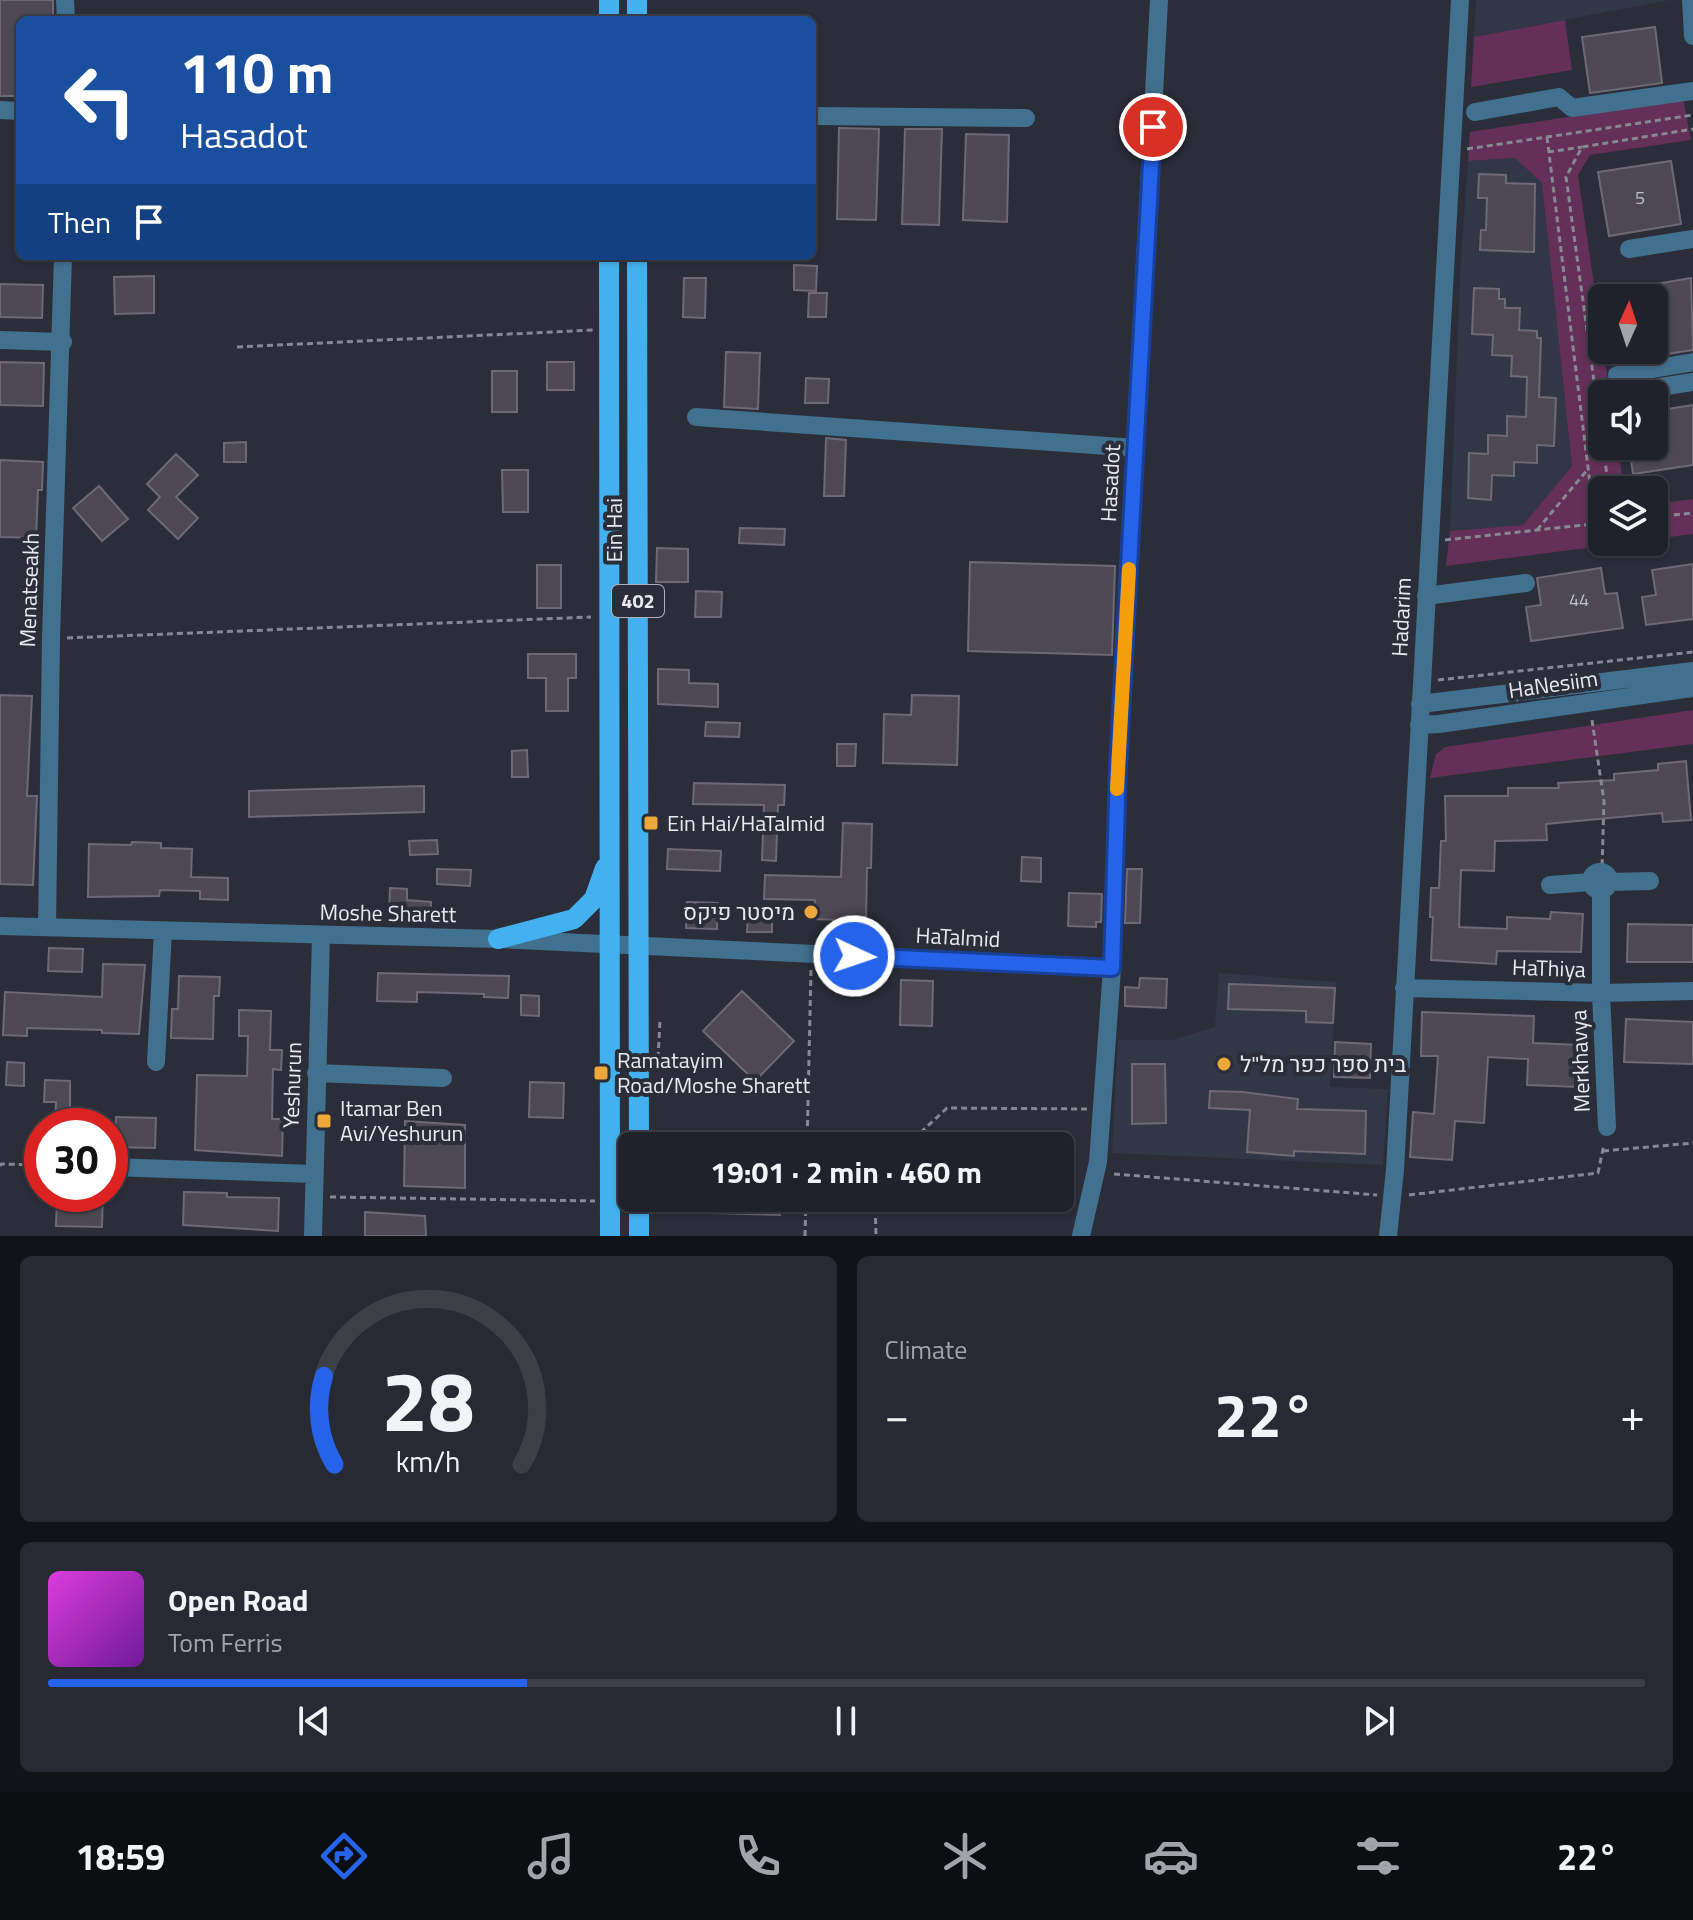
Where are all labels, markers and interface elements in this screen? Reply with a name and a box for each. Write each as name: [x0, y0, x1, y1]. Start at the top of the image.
text: 110 m: [180, 30, 333, 115]
icon: left: [48, 48, 152, 152]
pin: [1119, 93, 1187, 161]
icon: arrive: [1131, 105, 1175, 149]
text: Hasadot: [180, 107, 308, 162]
house number: 5: [1635, 184, 1645, 211]
text: Then: [48, 199, 111, 245]
icon: arrive: [127, 200, 171, 244]
north arrow: [1588, 284, 1668, 364]
map controls: [1588, 284, 1668, 556]
button: sound: [1588, 380, 1668, 460]
street label: Hasadot: [1091, 443, 1129, 523]
button: layers: [1588, 476, 1668, 556]
street label: Ein Hai: [597, 498, 631, 562]
street label: Menatseakh: [10, 532, 48, 648]
street label: Hadarim: [1382, 576, 1420, 658]
road number: 402: [612, 585, 664, 617]
house number: 44: [1569, 586, 1589, 613]
street label: HaNesiim: [1506, 661, 1600, 707]
place label: Ein Hai/HaTalmid: [667, 806, 825, 840]
marker: Ein Hai/HaTalmid: [642, 814, 660, 832]
street label: Moshe Sharett: [319, 895, 457, 931]
place label: מיסטר פיקס: [683, 895, 795, 929]
marker: מיסטר פיקס: [802, 903, 820, 921]
position arrow: [812, 914, 896, 998]
street label: HaTalmid: [915, 918, 1001, 956]
street label: HaThiya: [1512, 950, 1586, 986]
street label: Merkhavya: [1561, 1009, 1599, 1113]
street label: Yeshurun: [274, 1041, 310, 1129]
place label: Ramatayim Road/Moshe Sharett: [617, 1043, 811, 1102]
place label: בית ספר כפר מל"ל: [1240, 1047, 1407, 1081]
marker: בית ספר כפר מל"ל: [1215, 1055, 1233, 1073]
marker: Ramatayim Road/Moshe Sharett: [592, 1064, 610, 1082]
place label: Itamar Ben Avi/Yeshurun: [340, 1091, 463, 1150]
speed limit sign: 30: [24, 1108, 128, 1212]
marker: Itamar Ben Avi/Yeshurun: [315, 1112, 333, 1130]
text: 19:01 · 2 min · 460 m: [710, 1149, 982, 1195]
text: Climate: [885, 1330, 967, 1369]
text: 28: [382, 1337, 475, 1463]
text: 22°: [1214, 1369, 1315, 1460]
text: −: [885, 1381, 909, 1448]
text: +: [1620, 1381, 1645, 1448]
text: km/h: [396, 1440, 461, 1483]
text: Open Road: [168, 1577, 309, 1623]
text: Tom Ferris: [168, 1623, 283, 1662]
icon: previous: [292, 1699, 336, 1743]
icon: pause: [824, 1699, 868, 1743]
icon: next: [1357, 1699, 1401, 1743]
icon: directions: [316, 1828, 372, 1884]
icon: music: [523, 1828, 579, 1884]
icon: phone: [730, 1828, 786, 1884]
icon: climate: [937, 1828, 993, 1884]
icon: car: [1143, 1828, 1199, 1884]
icon: filters: [1350, 1828, 1406, 1884]
text: 18:59: [75, 1829, 165, 1884]
text: 22°: [1557, 1829, 1618, 1884]

